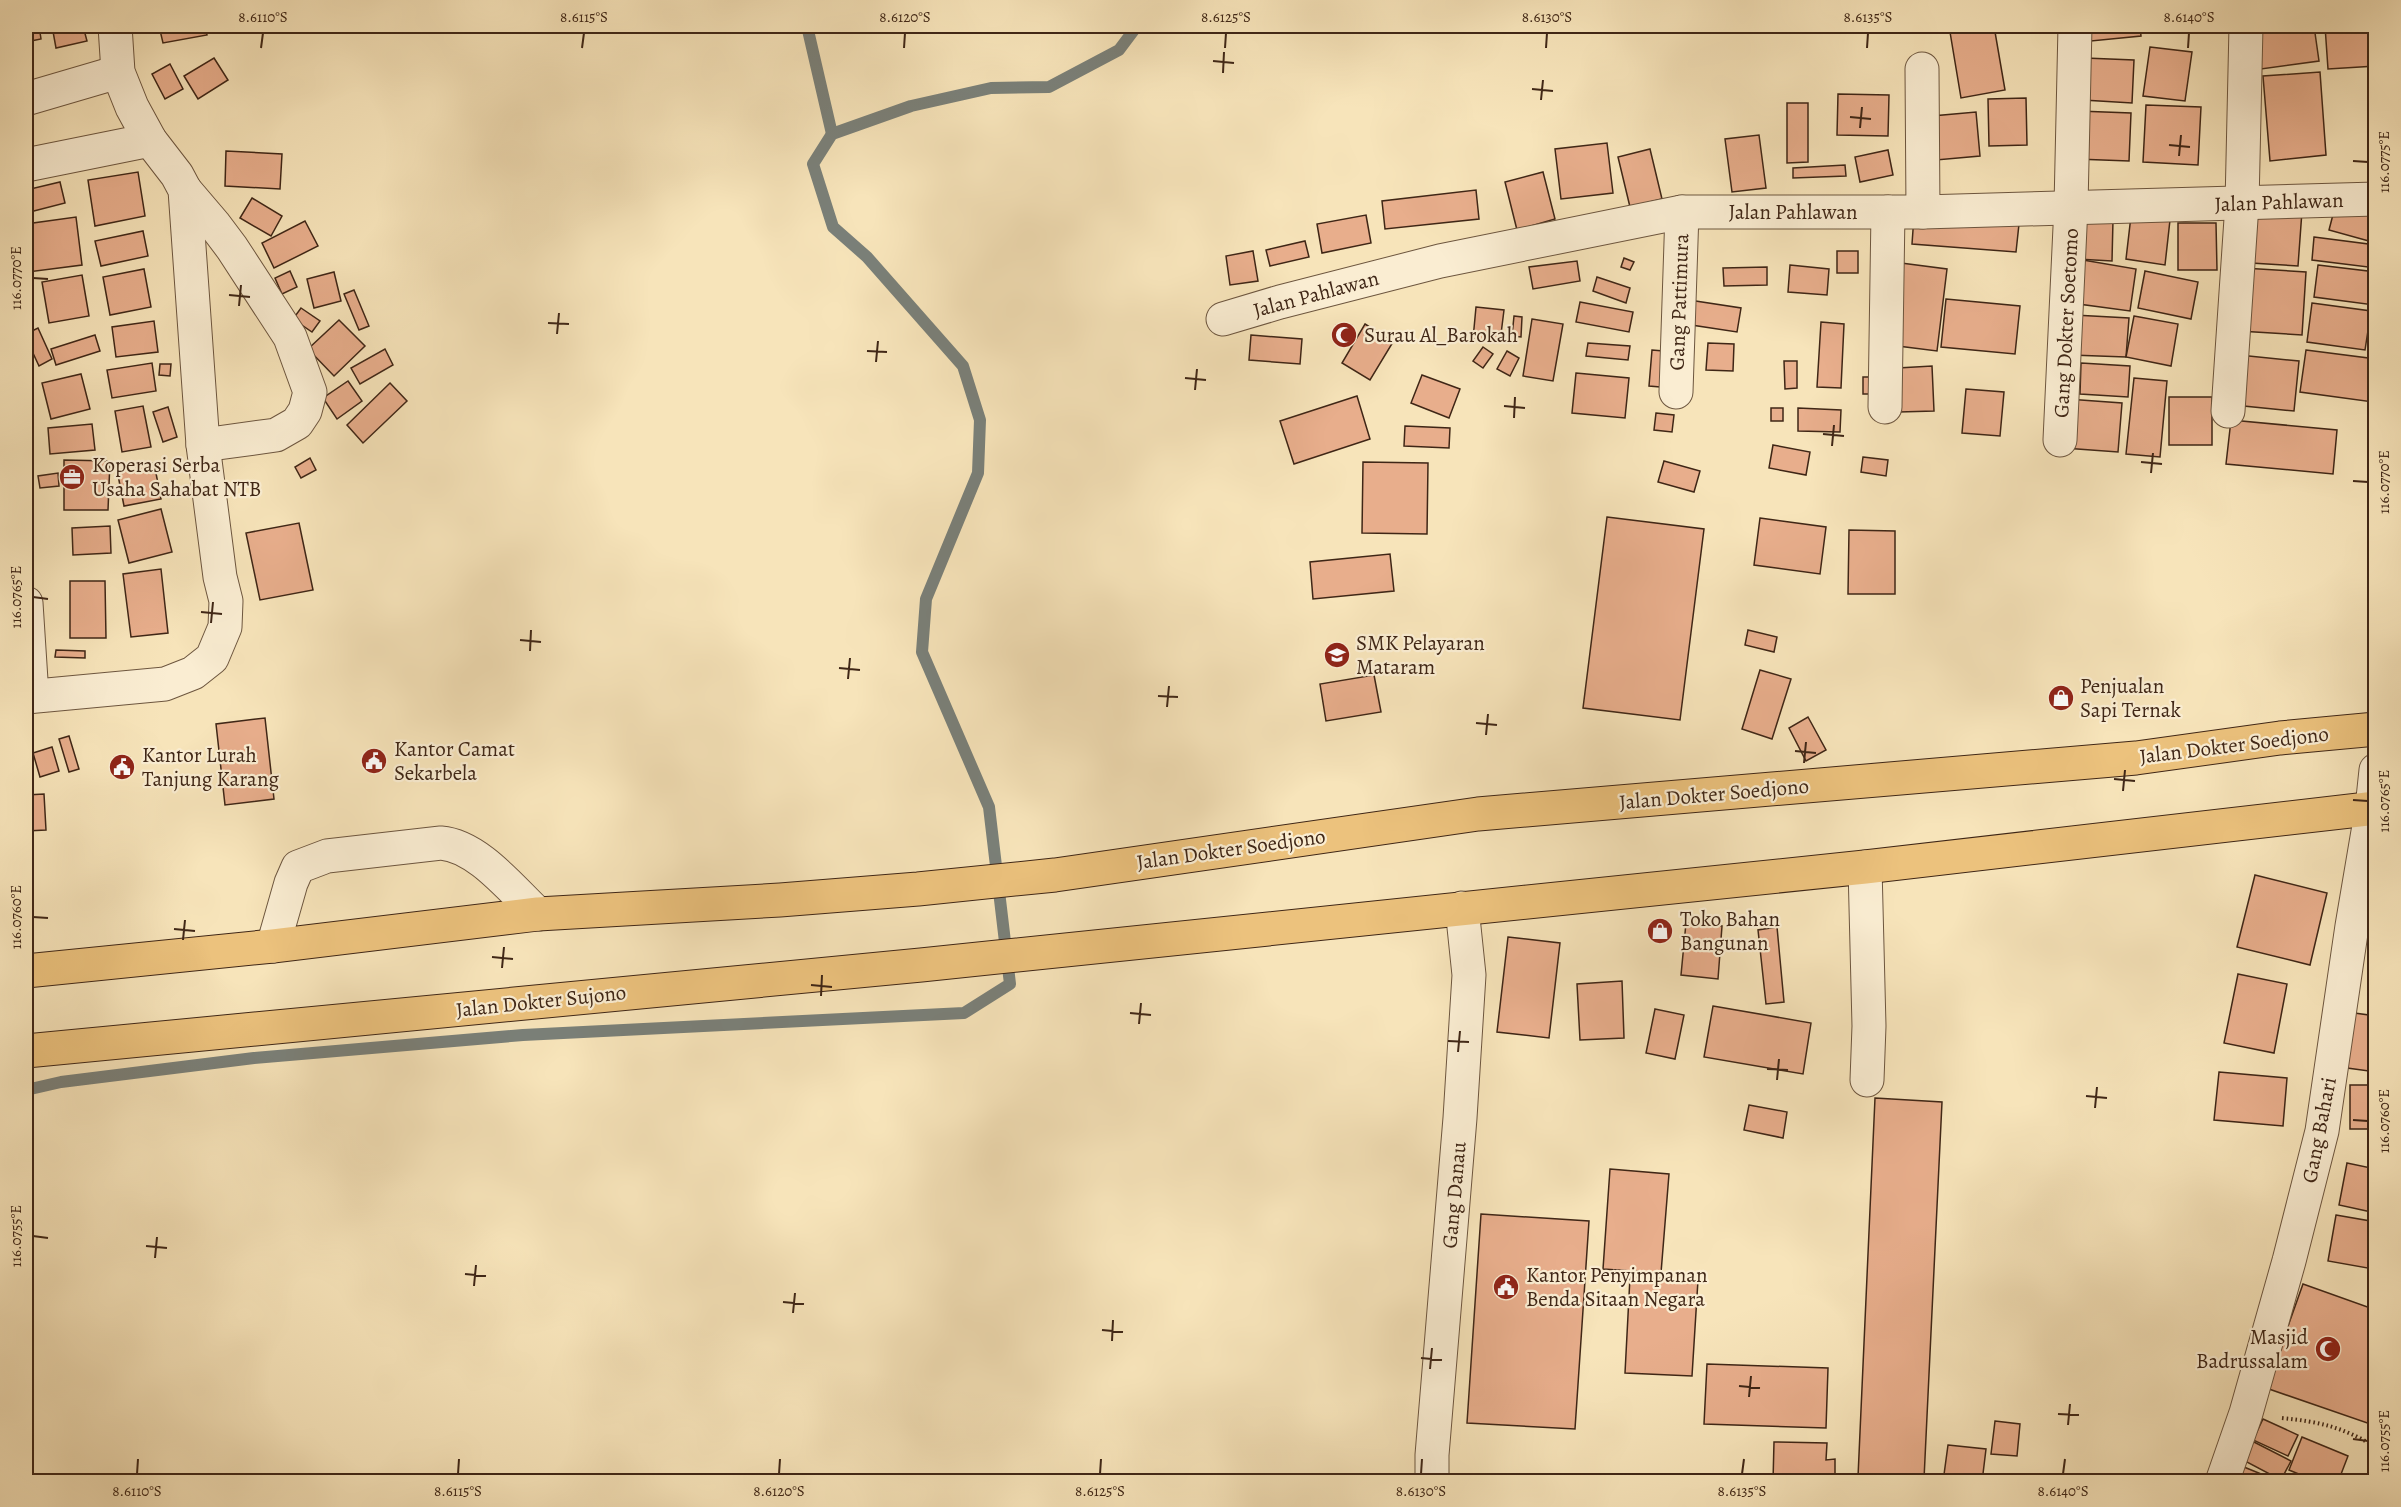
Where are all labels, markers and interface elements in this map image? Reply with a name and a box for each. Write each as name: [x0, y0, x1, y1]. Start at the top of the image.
text: 8.6110°S: [238, 7, 288, 27]
text: 8.6115°S: [560, 7, 608, 27]
text: 8.6120°S: [879, 7, 931, 27]
text: 8.6125°S: [1201, 7, 1251, 27]
text: 8.6130°S: [1522, 7, 1572, 27]
text: 8.6135°S: [1843, 7, 1893, 27]
text: 8.6140°S: [2163, 7, 2215, 27]
text: 116.0775°E: [2374, 131, 2394, 193]
street label: Jalan Pahlawan: [2214, 186, 2344, 218]
street label: Jalan Pahlawan: [1728, 198, 1858, 226]
street label: Gang Dokter Soetomo: [2047, 227, 2085, 419]
street label: Gang Pattimura: [1663, 233, 1695, 371]
text: 116.0770°E: [6, 246, 26, 310]
street label: Jalan Pahlawan: [1250, 264, 1382, 324]
mosque icon: Surau Al_Barokah: [1329, 320, 1359, 350]
place label: Surau Al_Barokah: [1364, 321, 1518, 349]
text: 116.0770°E: [2374, 450, 2394, 514]
place label: Koperasi Serba Usaha Sahabat NTB: [92, 451, 261, 503]
office icon: Koperasi Serba Usaha Sahabat NTB: [57, 462, 87, 492]
text: 116.0765°E: [6, 566, 26, 628]
place label: SMK Pelayaran Mataram: [1356, 629, 1485, 681]
school or university icon: SMK Pelayaran Mataram: [1322, 640, 1352, 670]
place label: Penjualan Sapi Ternak: [2080, 672, 2182, 724]
shop icon: Penjualan Sapi Ternak: [2046, 683, 2076, 713]
street label: Jalan Dokter Soedjono: [2138, 720, 2330, 770]
place label: Kantor Camat Sekarbela: [394, 735, 515, 787]
place label: Kantor Lurah Tanjung Karang: [142, 741, 279, 793]
public building icon: Kantor Camat Sekarbela: [359, 746, 389, 776]
public building icon: Kantor Lurah Tanjung Karang: [107, 752, 137, 782]
text: 116.0765°E: [2374, 770, 2394, 832]
street label: Jalan Dokter Soedjono: [1618, 772, 1810, 816]
street label: Jalan Dokter Soedjono: [1135, 822, 1327, 876]
text: 116.0760°E: [6, 885, 26, 949]
place label: Toko Bahan Bangunan: [1680, 905, 1780, 957]
shop icon: Toko Bahan Bangunan: [1645, 916, 1675, 946]
street label: Jalan Dokter Sujono: [455, 978, 627, 1024]
street label: Gang Bahari: [2295, 1075, 2343, 1185]
text: 116.0760°E: [2374, 1089, 2394, 1153]
street label: Gang Danau: [1435, 1140, 1473, 1250]
text: 116.0755°E: [6, 1205, 26, 1267]
place label: Kantor Penyimpanan Benda Sitaan Negara: [1526, 1261, 1707, 1313]
public building icon: Kantor Penyimpanan Benda Sitaan Negara: [1491, 1272, 1521, 1302]
place label: Masjid Badrussalam: [2196, 1323, 2309, 1375]
mosque icon: Masjid Badrussalam: [2313, 1334, 2343, 1364]
text: 116.0755°E: [2374, 1410, 2394, 1472]
text: 8.6110°S: [112, 1481, 162, 1501]
text: 8.6115°S: [434, 1481, 482, 1501]
text: 8.6120°S: [753, 1481, 805, 1501]
text: 8.6125°S: [1075, 1481, 1125, 1501]
text: 8.6130°S: [1396, 1481, 1446, 1501]
text: 8.6135°S: [1717, 1481, 1767, 1501]
text: 8.6140°S: [2037, 1481, 2089, 1501]

